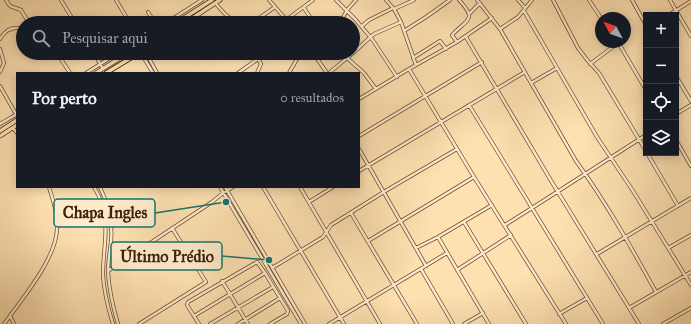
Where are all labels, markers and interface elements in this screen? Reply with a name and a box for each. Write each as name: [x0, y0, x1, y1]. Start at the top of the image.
north arrow: [595, 12, 631, 48]
map controls: [643, 12, 679, 156]
button: +: [643, 12, 679, 48]
search box: [16, 16, 360, 60]
icon: search: [30, 27, 52, 49]
text: Pesquisar aqui: [62, 29, 148, 47]
button: −: [643, 48, 679, 84]
button: locate: [643, 84, 679, 120]
text: Por perto: [32, 88, 97, 109]
text: 0 resultados: [280, 90, 344, 106]
button: layers: [643, 120, 679, 156]
callout: Chapa Ingles: [54, 199, 155, 227]
text: Chapa Ingles: [63, 203, 147, 223]
callout: Último Prédio: [111, 242, 222, 270]
text: Último Prédio: [120, 245, 214, 266]

